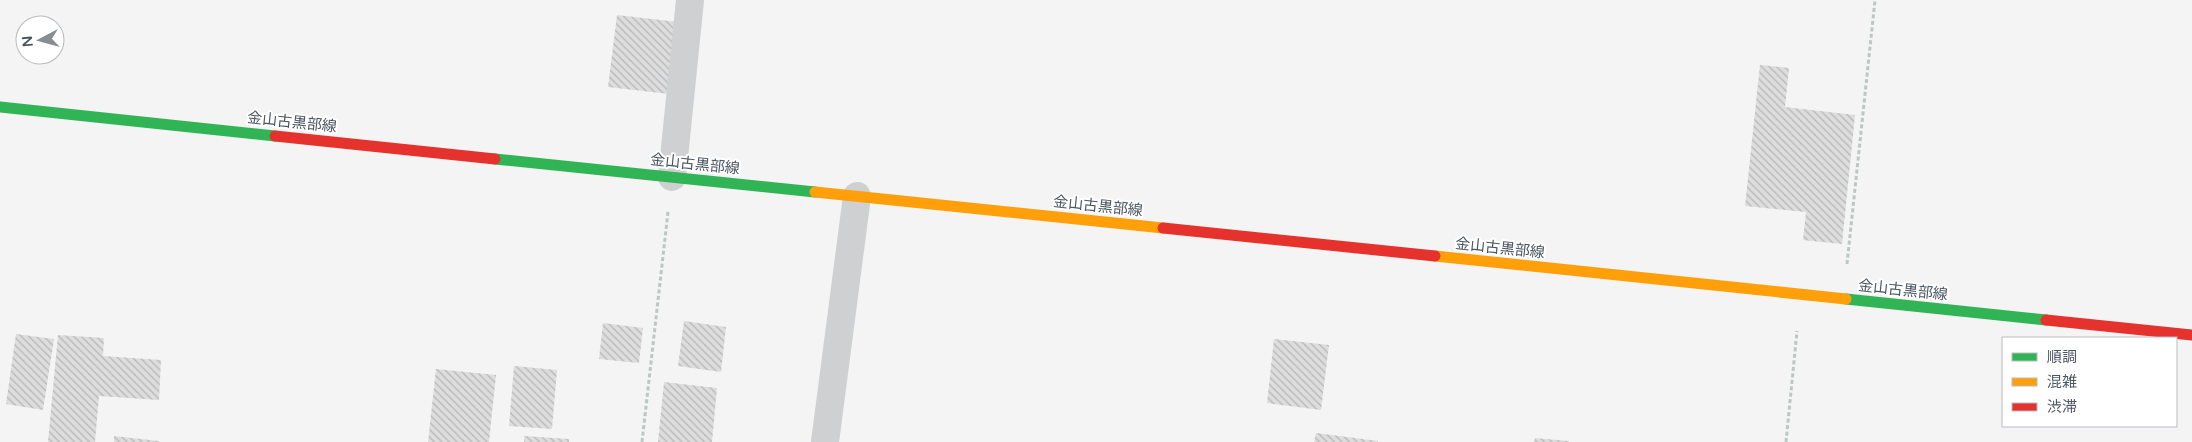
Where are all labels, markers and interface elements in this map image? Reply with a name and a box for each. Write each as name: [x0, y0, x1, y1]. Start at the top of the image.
north arrow: [15, 15, 65, 65]
text: N: [19, 35, 37, 48]
street label: 金山古黒部線: [246, 108, 338, 136]
street label: 金山古黒部線: [649, 150, 741, 178]
street label: 金山古黒部線: [1052, 192, 1144, 220]
street label: 金山古黒部線: [1454, 234, 1546, 262]
street label: 金山古黒部線: [1857, 276, 1949, 304]
legend: [2002, 337, 2177, 427]
text: 順調: [2047, 348, 2077, 366]
text: 混雑: [2047, 373, 2077, 391]
text: 渋滞: [2047, 398, 2077, 416]

